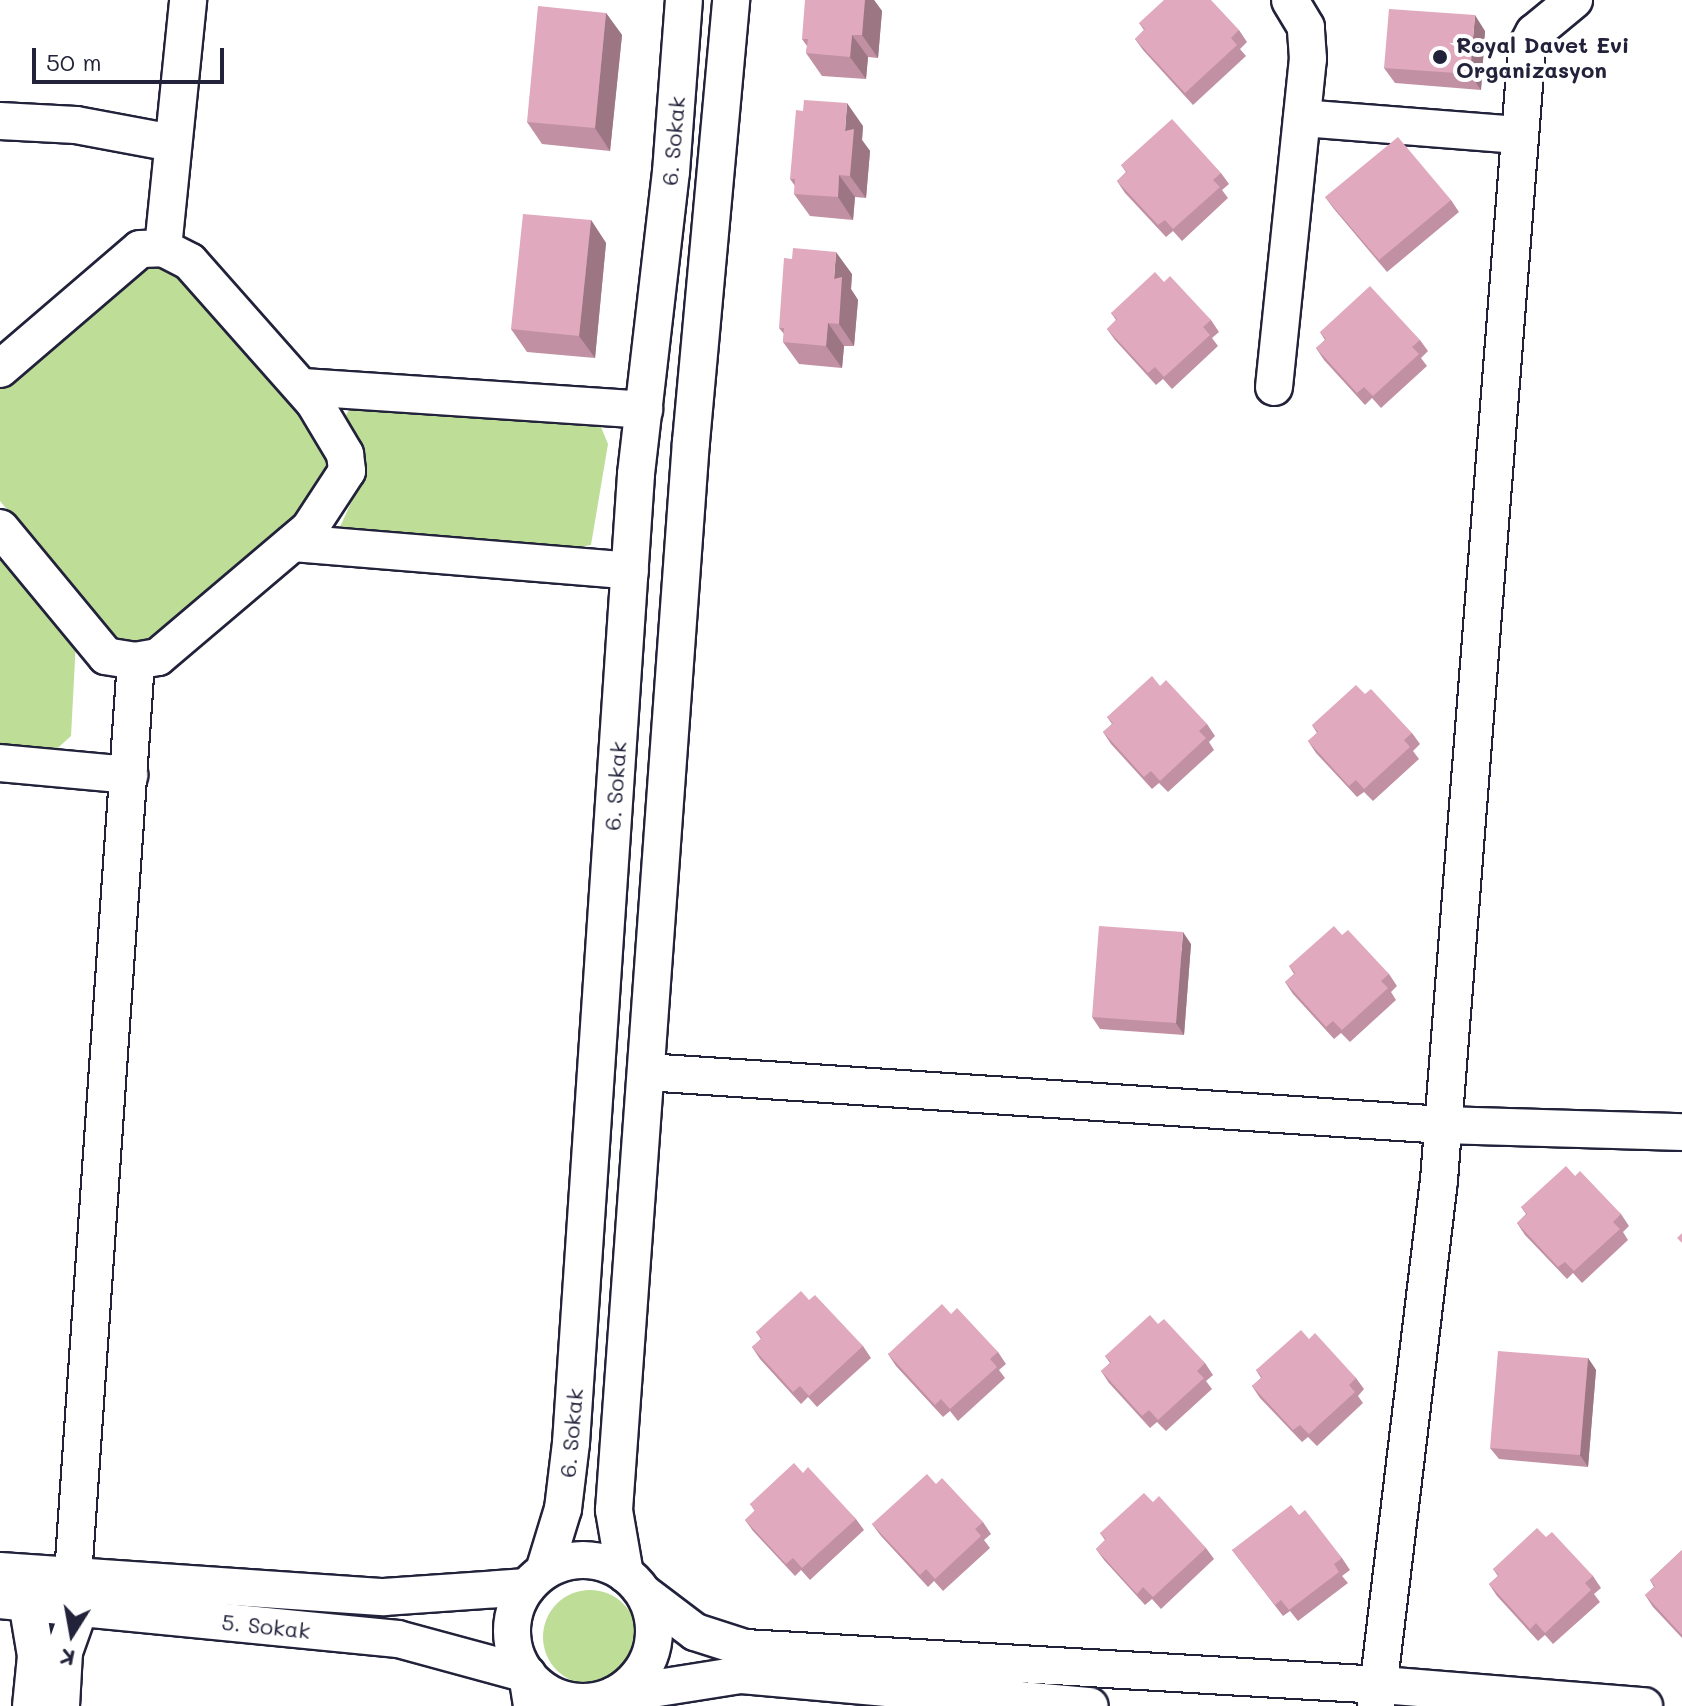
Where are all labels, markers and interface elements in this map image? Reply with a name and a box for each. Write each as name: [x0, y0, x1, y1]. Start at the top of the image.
place label: Royal Davet Evi Organizasyon: [1456, 31, 1629, 82]
scale bar: [36, 32, 228, 82]
text: 50 m: [46, 46, 102, 77]
marker: Royal Davet Evi Organizasyon: [1431, 48, 1449, 66]
street label: 6. Sokak: [656, 95, 690, 187]
street label: 6. Sokak: [599, 741, 631, 831]
street label: 6. Sokak: [554, 1387, 588, 1479]
north arrow: [32, 1594, 112, 1674]
street label: 5. Sokak: [220, 1608, 312, 1644]
text: K: [57, 1642, 77, 1674]

